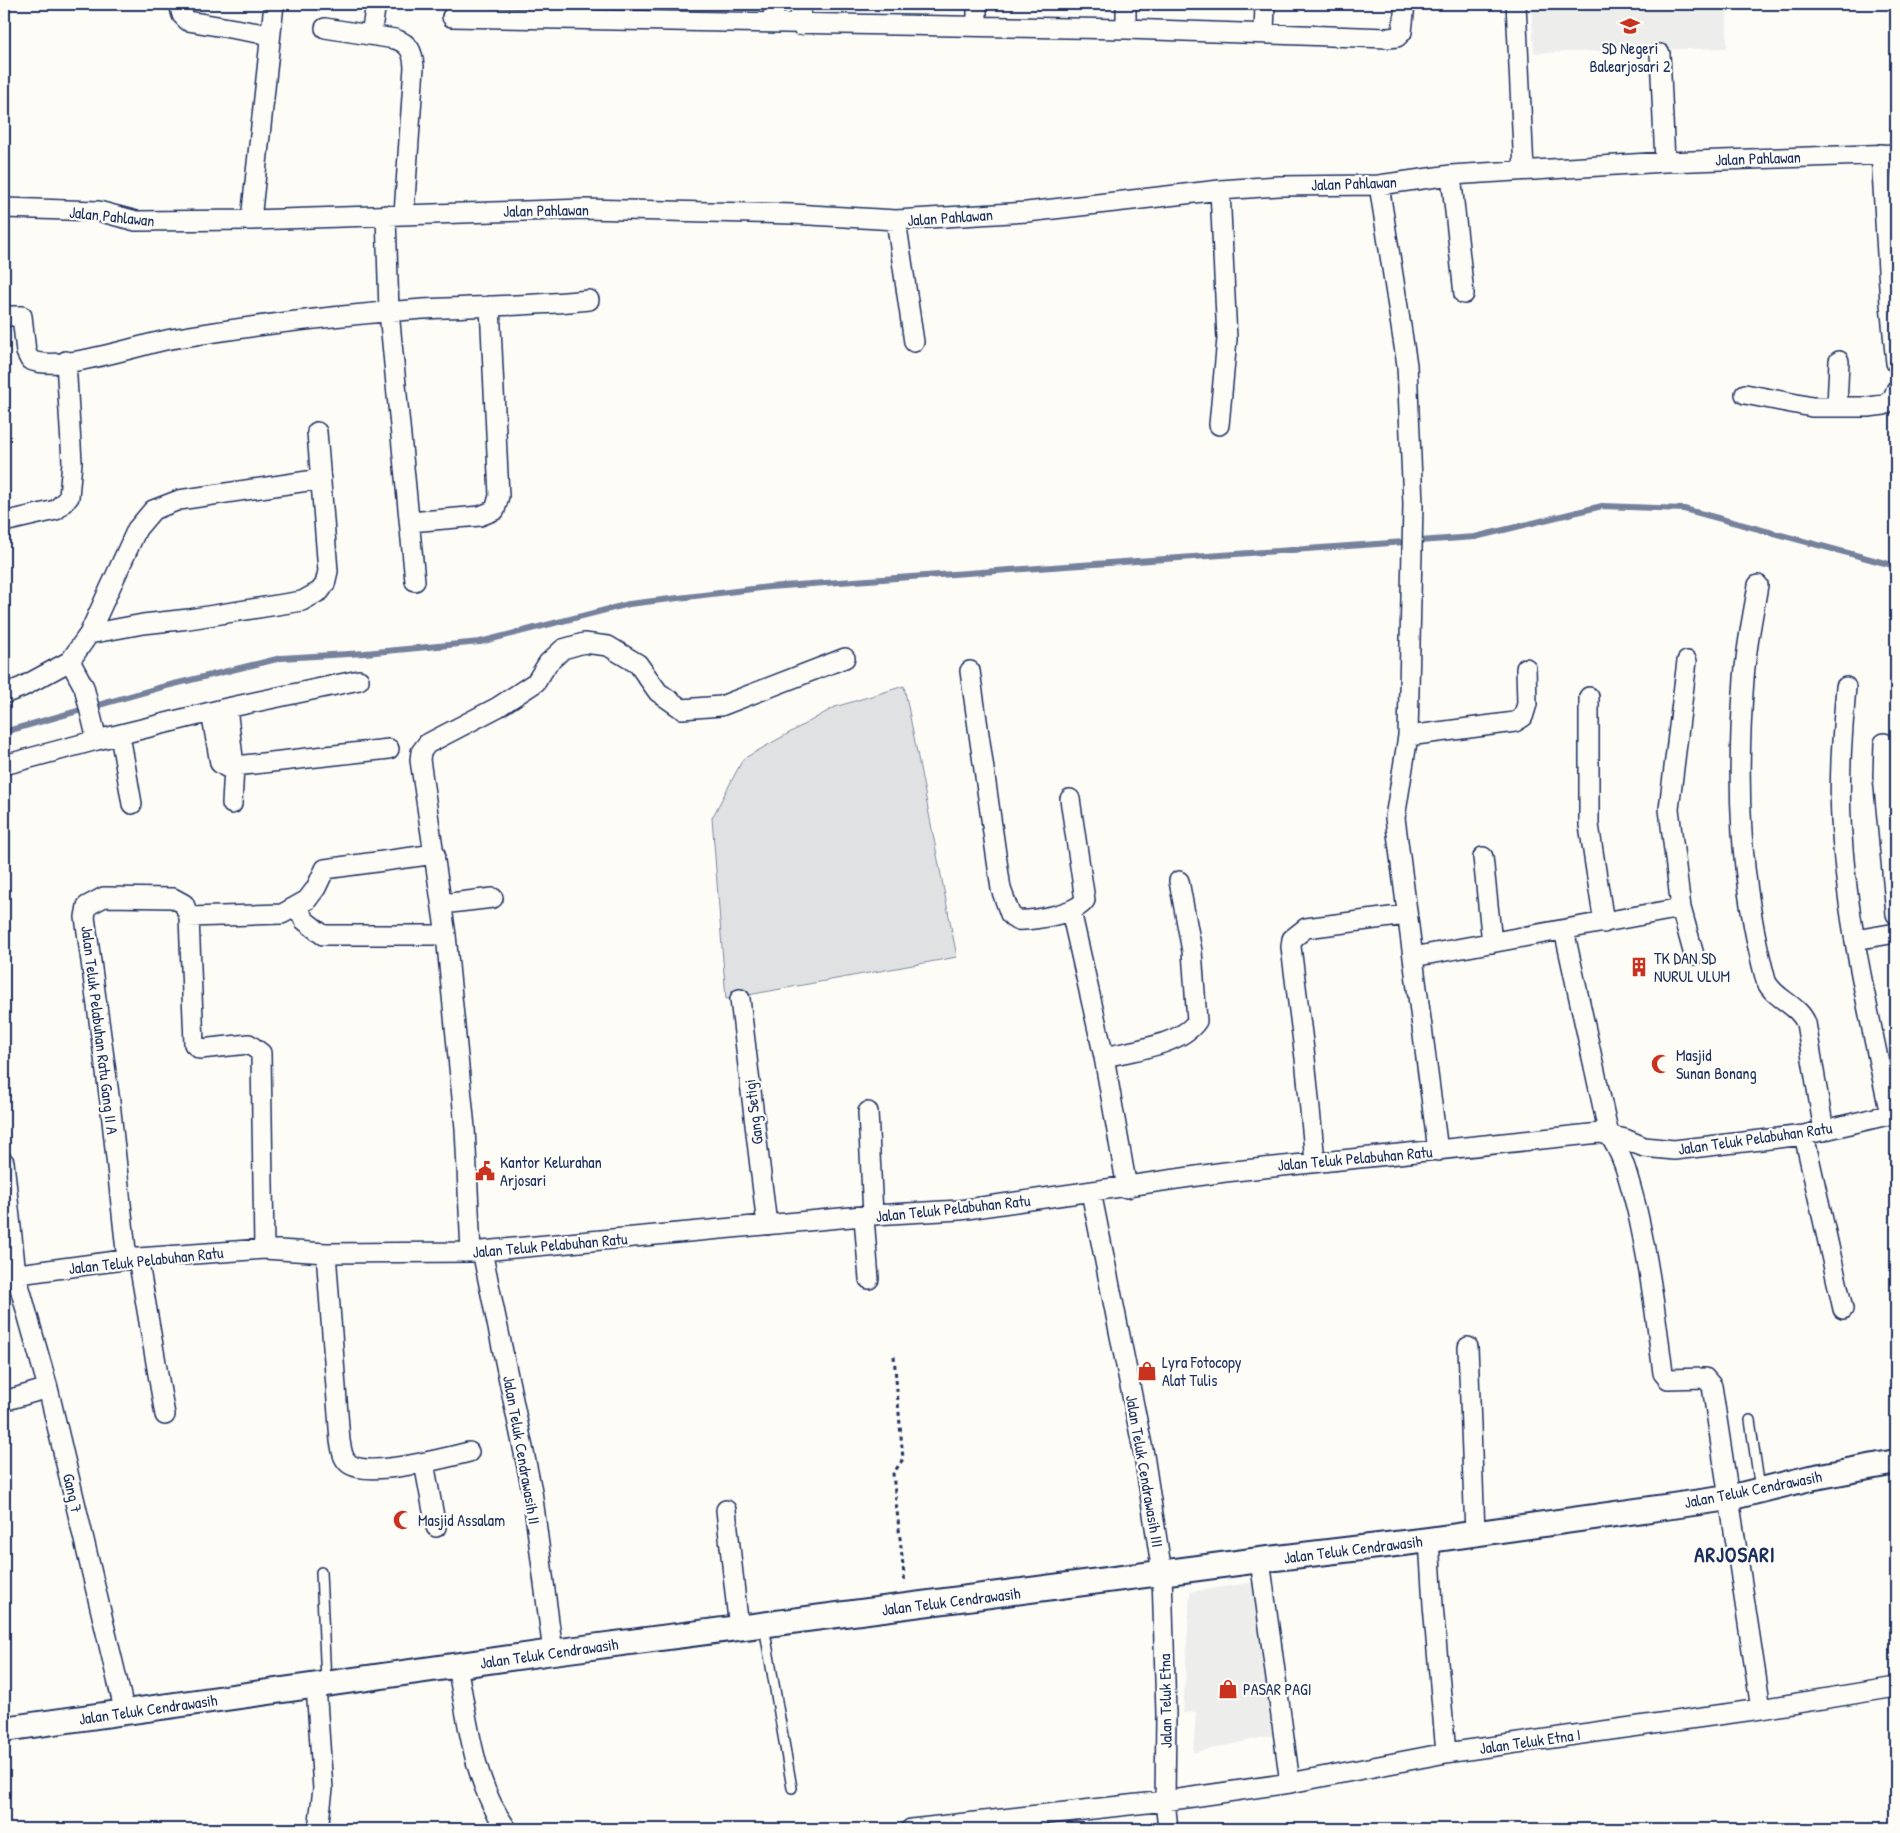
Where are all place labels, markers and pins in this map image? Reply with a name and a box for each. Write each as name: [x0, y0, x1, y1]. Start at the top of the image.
school or university icon: SD Negeri Balearjosari 2: [1619, 15, 1641, 37]
place label: SD Negeri Balearjosari 2: [1590, 37, 1671, 77]
place label: TK DAN SD NURUL ULUM: [1654, 947, 1730, 987]
building icon: TK DAN SD NURUL ULUM: [1628, 956, 1650, 978]
place label: Masjid Sunan Bonang: [1676, 1044, 1757, 1084]
mosque icon: Masjid Sunan Bonang: [1650, 1053, 1672, 1075]
place label: Kantor Kelurahan Arjosari: [500, 1151, 602, 1191]
public building icon: Kantor Kelurahan Arjosari: [474, 1160, 496, 1182]
place label: Lyra Fotocopy Alat Tulis: [1162, 1351, 1242, 1391]
shop icon: Lyra Fotocopy Alat Tulis: [1136, 1360, 1158, 1382]
mosque icon: Masjid Assalam: [392, 1509, 414, 1531]
place label: Masjid Assalam: [418, 1509, 505, 1531]
shop icon: PASAR PAGI: [1217, 1678, 1239, 1700]
place label: PASAR PAGI: [1243, 1678, 1312, 1700]

